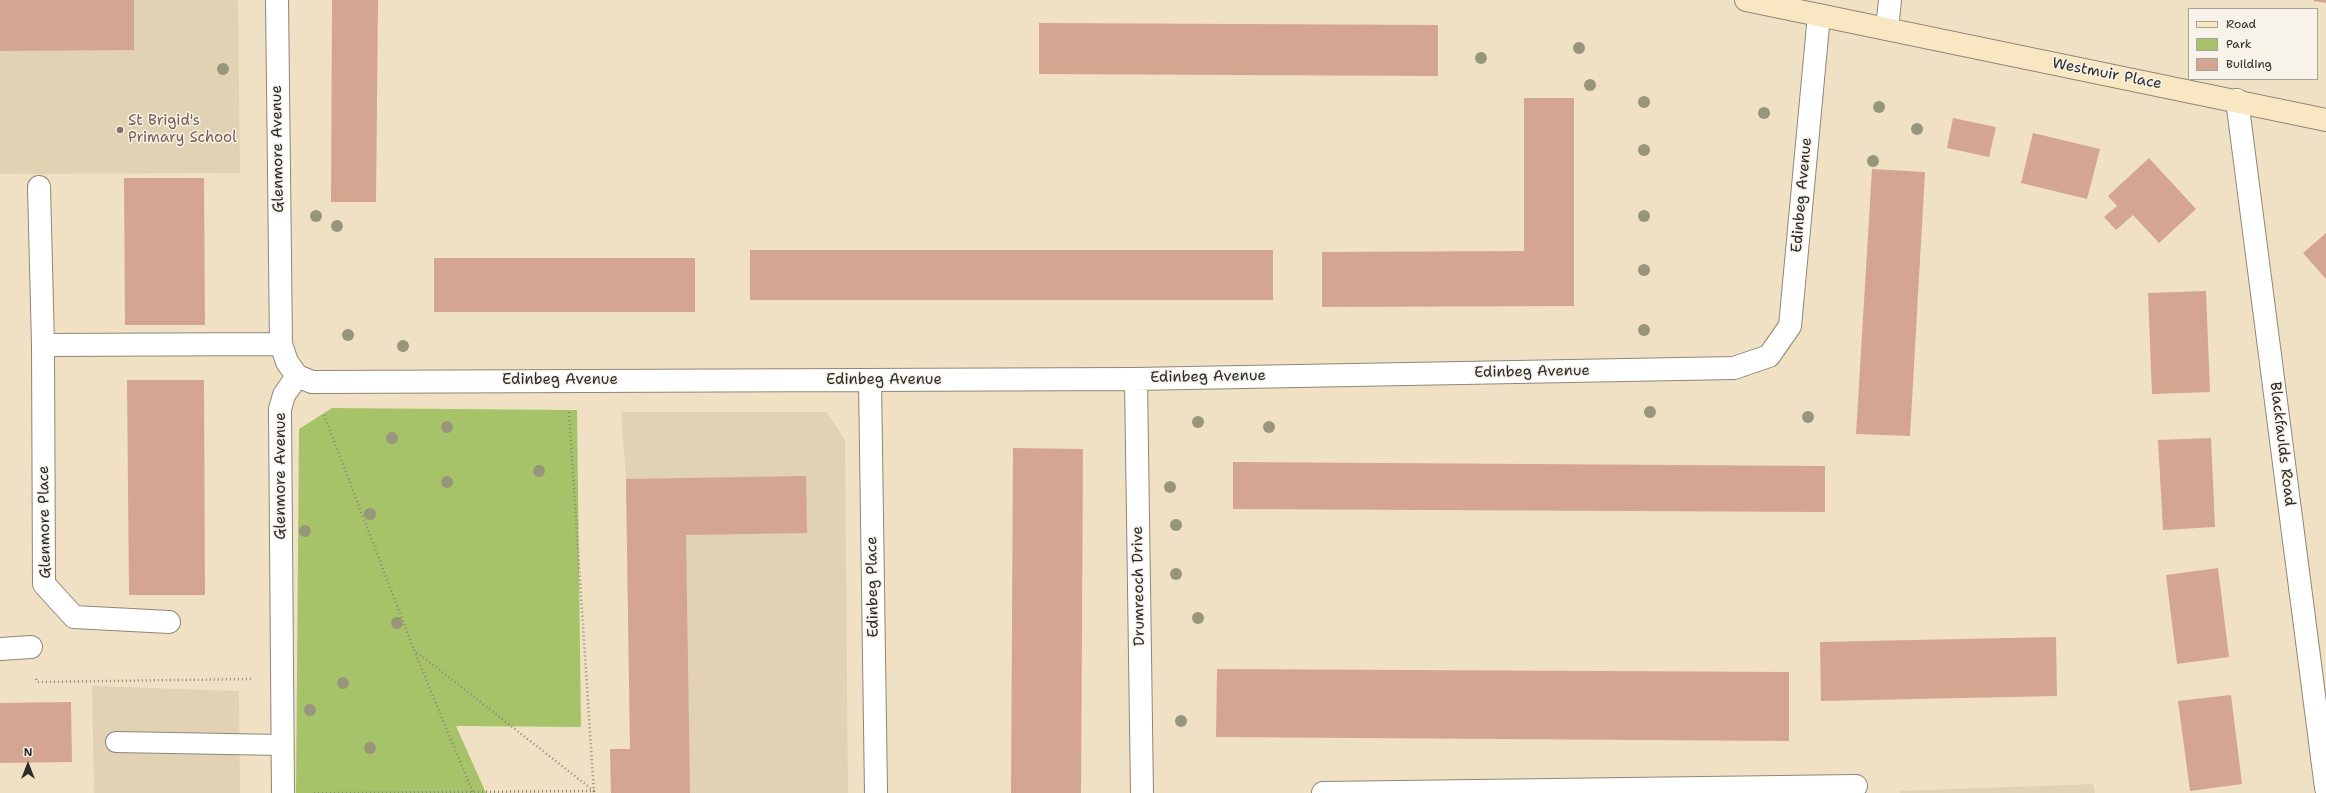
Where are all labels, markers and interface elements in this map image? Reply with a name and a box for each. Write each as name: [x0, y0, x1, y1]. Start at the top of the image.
legend: [2188, 8, 2318, 80]
text: Road: [2226, 16, 2256, 32]
text: Park: [2226, 36, 2252, 52]
street label: Westmuir Place: [2051, 55, 2163, 93]
text: Building: [2226, 56, 2272, 72]
street label: Glenmore Avenue: [268, 85, 288, 213]
place label: St Brigid's Primary School: [128, 112, 237, 147]
marker: St Brigid's Primary School: [115, 125, 125, 135]
street label: Edinbeg Avenue: [1788, 137, 1816, 253]
street label: Edinbeg Avenue: [1474, 362, 1590, 382]
street label: Edinbeg Avenue: [1150, 367, 1266, 387]
street label: Edinbeg Avenue: [502, 371, 618, 389]
street label: Edinbeg Avenue: [826, 371, 942, 389]
street label: Blackfaulds Road: [2265, 381, 2299, 507]
street label: Glenmore Avenue: [272, 412, 290, 540]
street label: Glenmore Place: [35, 465, 55, 579]
street label: Drumreoch Drive: [1129, 526, 1149, 646]
street label: Edinbeg Place: [863, 536, 883, 638]
north arrow: [8, 745, 48, 785]
text: N: [24, 745, 32, 760]

